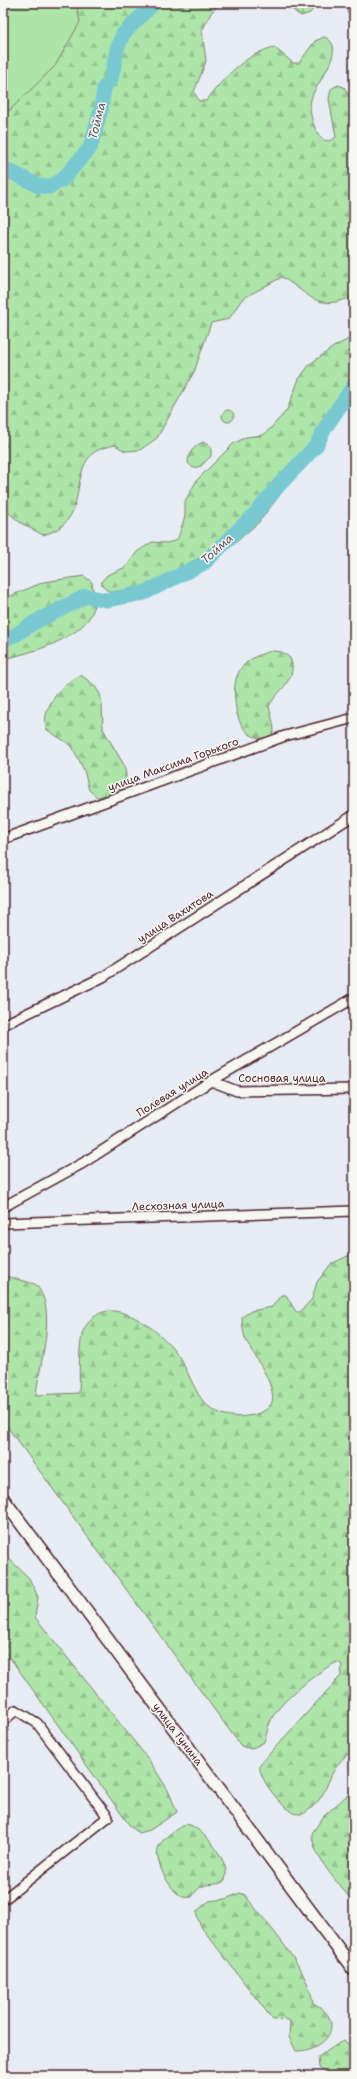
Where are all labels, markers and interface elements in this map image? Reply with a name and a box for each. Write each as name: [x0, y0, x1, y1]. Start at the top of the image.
water label: Тойма: [85, 101, 109, 141]
water label: Тойма: [198, 530, 236, 568]
street label: улица Максима Горького: [106, 734, 241, 795]
street label: улица Вахитова: [135, 886, 216, 946]
street label: Полевая улица: [134, 1064, 211, 1120]
street label: Сосновая улица: [238, 1071, 326, 1086]
street label: Лесхозная улица: [131, 1196, 225, 1215]
street label: улица Гунина: [149, 1700, 206, 1769]

